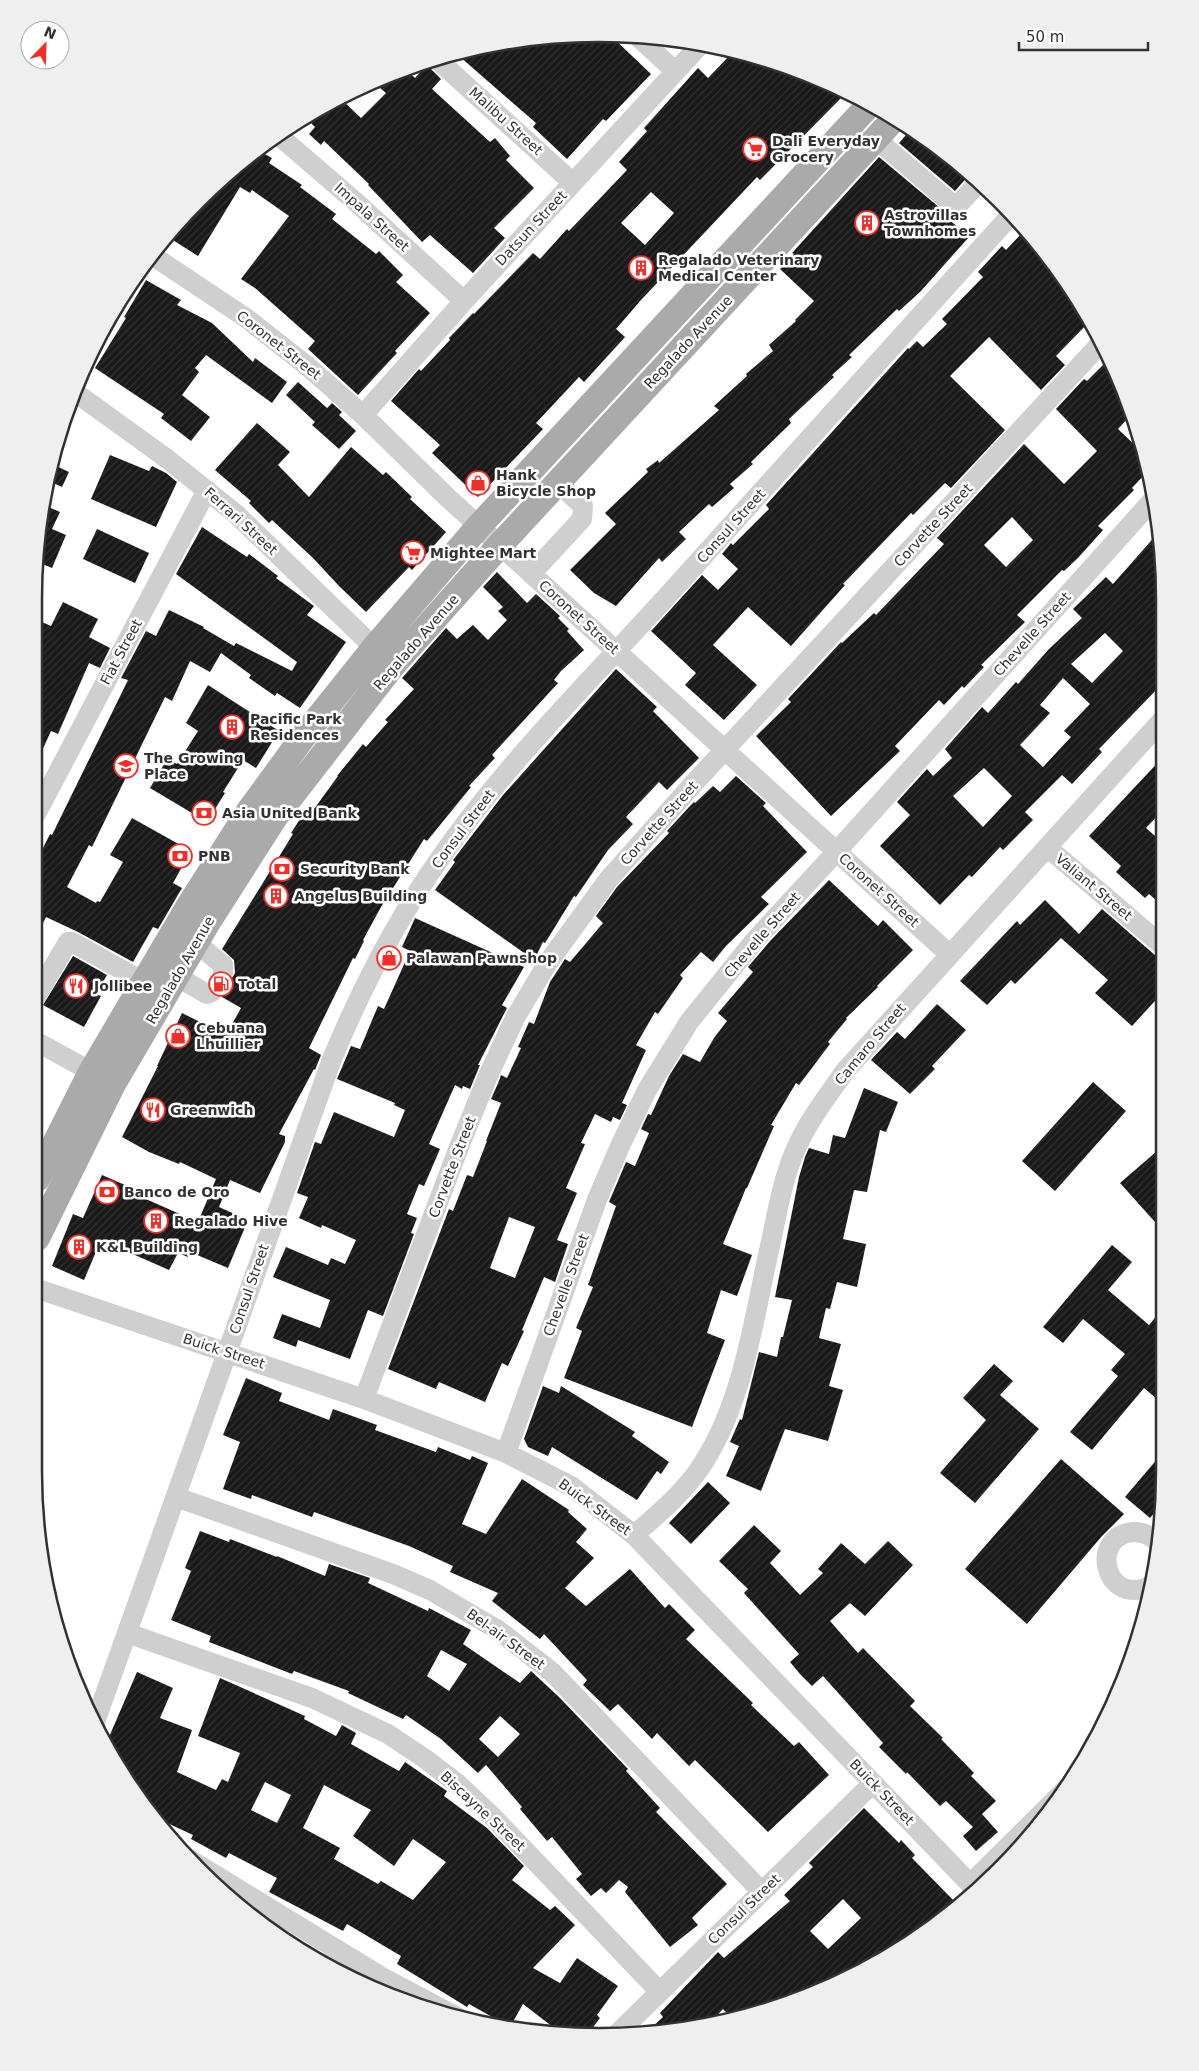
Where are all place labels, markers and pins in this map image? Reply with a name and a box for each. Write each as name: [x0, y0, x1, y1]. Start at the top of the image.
place label: Dali Everyday Grocery: [772, 133, 880, 165]
supermarket icon: Dali Everyday Grocery: [742, 136, 768, 162]
place label: Astrovillas Townhomes: [884, 207, 976, 239]
building icon: Astrovillas Townhomes: [854, 210, 880, 236]
place label: Regalado Veterinary Medical Center: [658, 252, 819, 284]
building icon: Regalado Veterinary Medical Center: [628, 255, 654, 281]
place label: Hank Bicycle Shop: [496, 467, 596, 499]
shop icon: Hank Bicycle Shop: [465, 470, 491, 496]
supermarket icon: Mightee Mart: [400, 540, 426, 566]
place label: Mightee Mart: [430, 545, 537, 561]
place label: Pacific Park Residences: [250, 711, 342, 743]
building icon: Pacific Park Residences: [219, 714, 245, 740]
place label: The Growing Place: [144, 750, 244, 782]
school or university icon: The Growing Place: [113, 753, 139, 779]
bank icon: Asia United Bank: [191, 800, 217, 826]
place label: Asia United Bank: [222, 805, 358, 821]
bank icon: PNB: [167, 843, 193, 869]
place label: PNB: [198, 848, 231, 864]
bank icon: Security Bank: [269, 856, 295, 882]
place label: Security Bank: [300, 861, 410, 877]
building icon: Angelus Building: [263, 883, 289, 909]
place label: Angelus Building: [294, 888, 427, 904]
shop icon: Palawan Pawnshop: [376, 945, 402, 971]
place label: Palawan Pawnshop: [406, 950, 557, 966]
fuel station icon: Total: [208, 971, 234, 997]
restaurant icon: Jollibee: [63, 973, 89, 999]
place label: Total: [238, 976, 276, 992]
place label: Jollibee: [93, 978, 152, 994]
place label: Cebuana Lhuillier: [196, 1020, 265, 1052]
shop icon: Cebuana Lhuillier: [165, 1023, 191, 1049]
restaurant icon: Greenwich: [140, 1097, 166, 1123]
place label: Greenwich: [170, 1102, 253, 1118]
bank icon: Banco de Oro: [94, 1179, 120, 1205]
place label: Banco de Oro: [124, 1184, 230, 1200]
building icon: Regalado Hive: [143, 1208, 169, 1234]
place label: Regalado Hive: [174, 1213, 288, 1229]
building icon: K&L Building: [66, 1234, 92, 1260]
place label: K&L Building: [96, 1239, 198, 1255]

